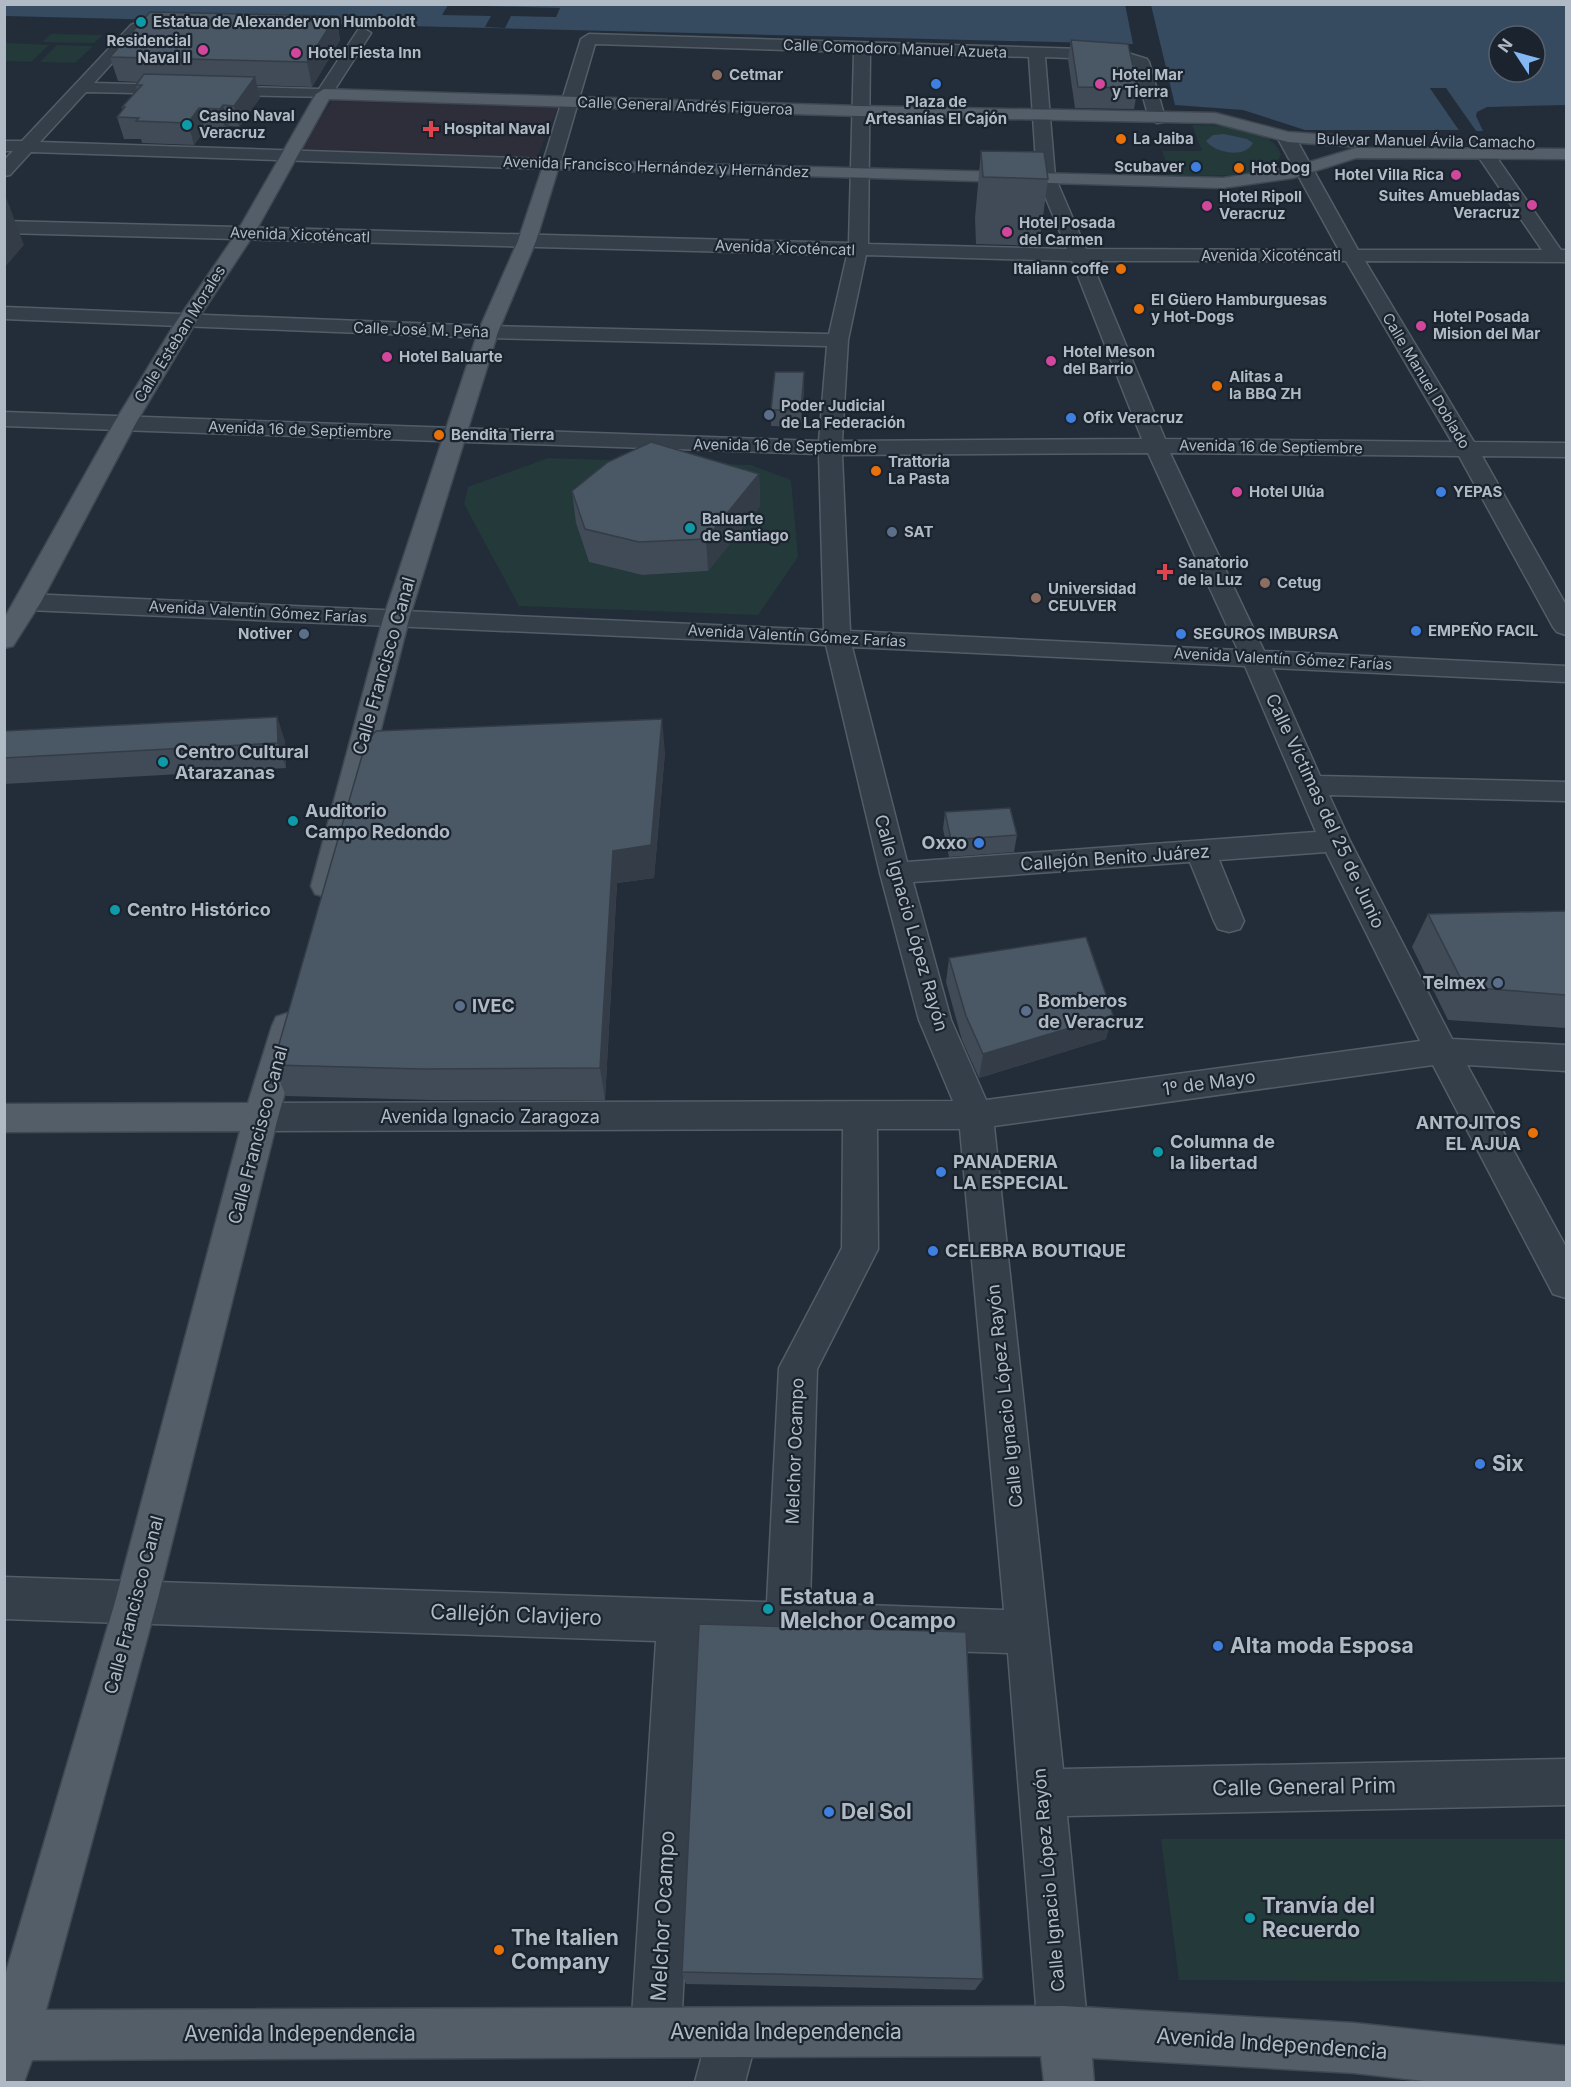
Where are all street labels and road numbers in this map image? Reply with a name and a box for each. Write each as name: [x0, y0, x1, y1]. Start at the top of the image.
street label: Calle Comodoro Manuel Azueta: [783, 35, 1007, 62]
street label: Calle General Andrés Figueroa: [577, 92, 793, 119]
street label: Bulevar Manuel Ávila Camacho: [1316, 129, 1536, 152]
street label: Avenida Francisco Hernández y Hernández: [503, 152, 809, 181]
street label: Avenida Xicoténcatl: [230, 223, 370, 246]
street label: Avenida Xicoténcatl: [715, 236, 855, 259]
street label: Avenida Xicoténcatl: [1201, 246, 1341, 265]
street label: Calle Esteban Morales: [130, 262, 229, 406]
street label: Calle Manuel Doblado: [1378, 309, 1475, 452]
street label: Calle José M. Peña: [353, 318, 489, 341]
street label: Avenida 16 de Septiembre: [208, 417, 392, 442]
street label: Avenida 16 de Septiembre: [693, 434, 877, 457]
street label: Avenida 16 de Septiembre: [1179, 435, 1363, 458]
street label: Calle Francisco Canal: [348, 575, 419, 757]
street label: Avenida Valentín Gómez Farías: [148, 596, 368, 627]
street label: Avenida Valentín Gómez Farías: [687, 620, 907, 651]
street label: Avenida Valentín Gómez Farías: [1173, 643, 1393, 674]
street label: Calle Víctimas del 25 de Junio: [1262, 690, 1389, 931]
street label: Calle Ignacio López Rayón: [870, 812, 953, 1034]
street label: Callejón Benito Juárez: [1020, 840, 1210, 875]
street label: Calle Francisco Canal: [224, 1043, 291, 1226]
street label: 1º de Mayo: [1161, 1066, 1257, 1099]
street label: Avenida Ignacio Zaragoza: [380, 1106, 600, 1127]
street label: Calle Ignacio López Rayón: [982, 1283, 1027, 1509]
street label: Melchor Ocampo: [781, 1377, 808, 1525]
street label: Calle Francisco Canal: [100, 1513, 167, 1696]
street label: Callejón Clavijero: [430, 1599, 602, 1630]
street label: Calle Ignacio López Rayón: [1028, 1767, 1069, 1993]
street label: Calle General Prim: [1212, 1772, 1396, 1801]
street label: Melchor Ocampo: [646, 1830, 679, 2002]
street label: Avenida Independencia: [670, 2019, 902, 2044]
street label: Avenida Independencia: [184, 2021, 416, 2046]
street label: Avenida Independencia: [1156, 2023, 1389, 2064]

